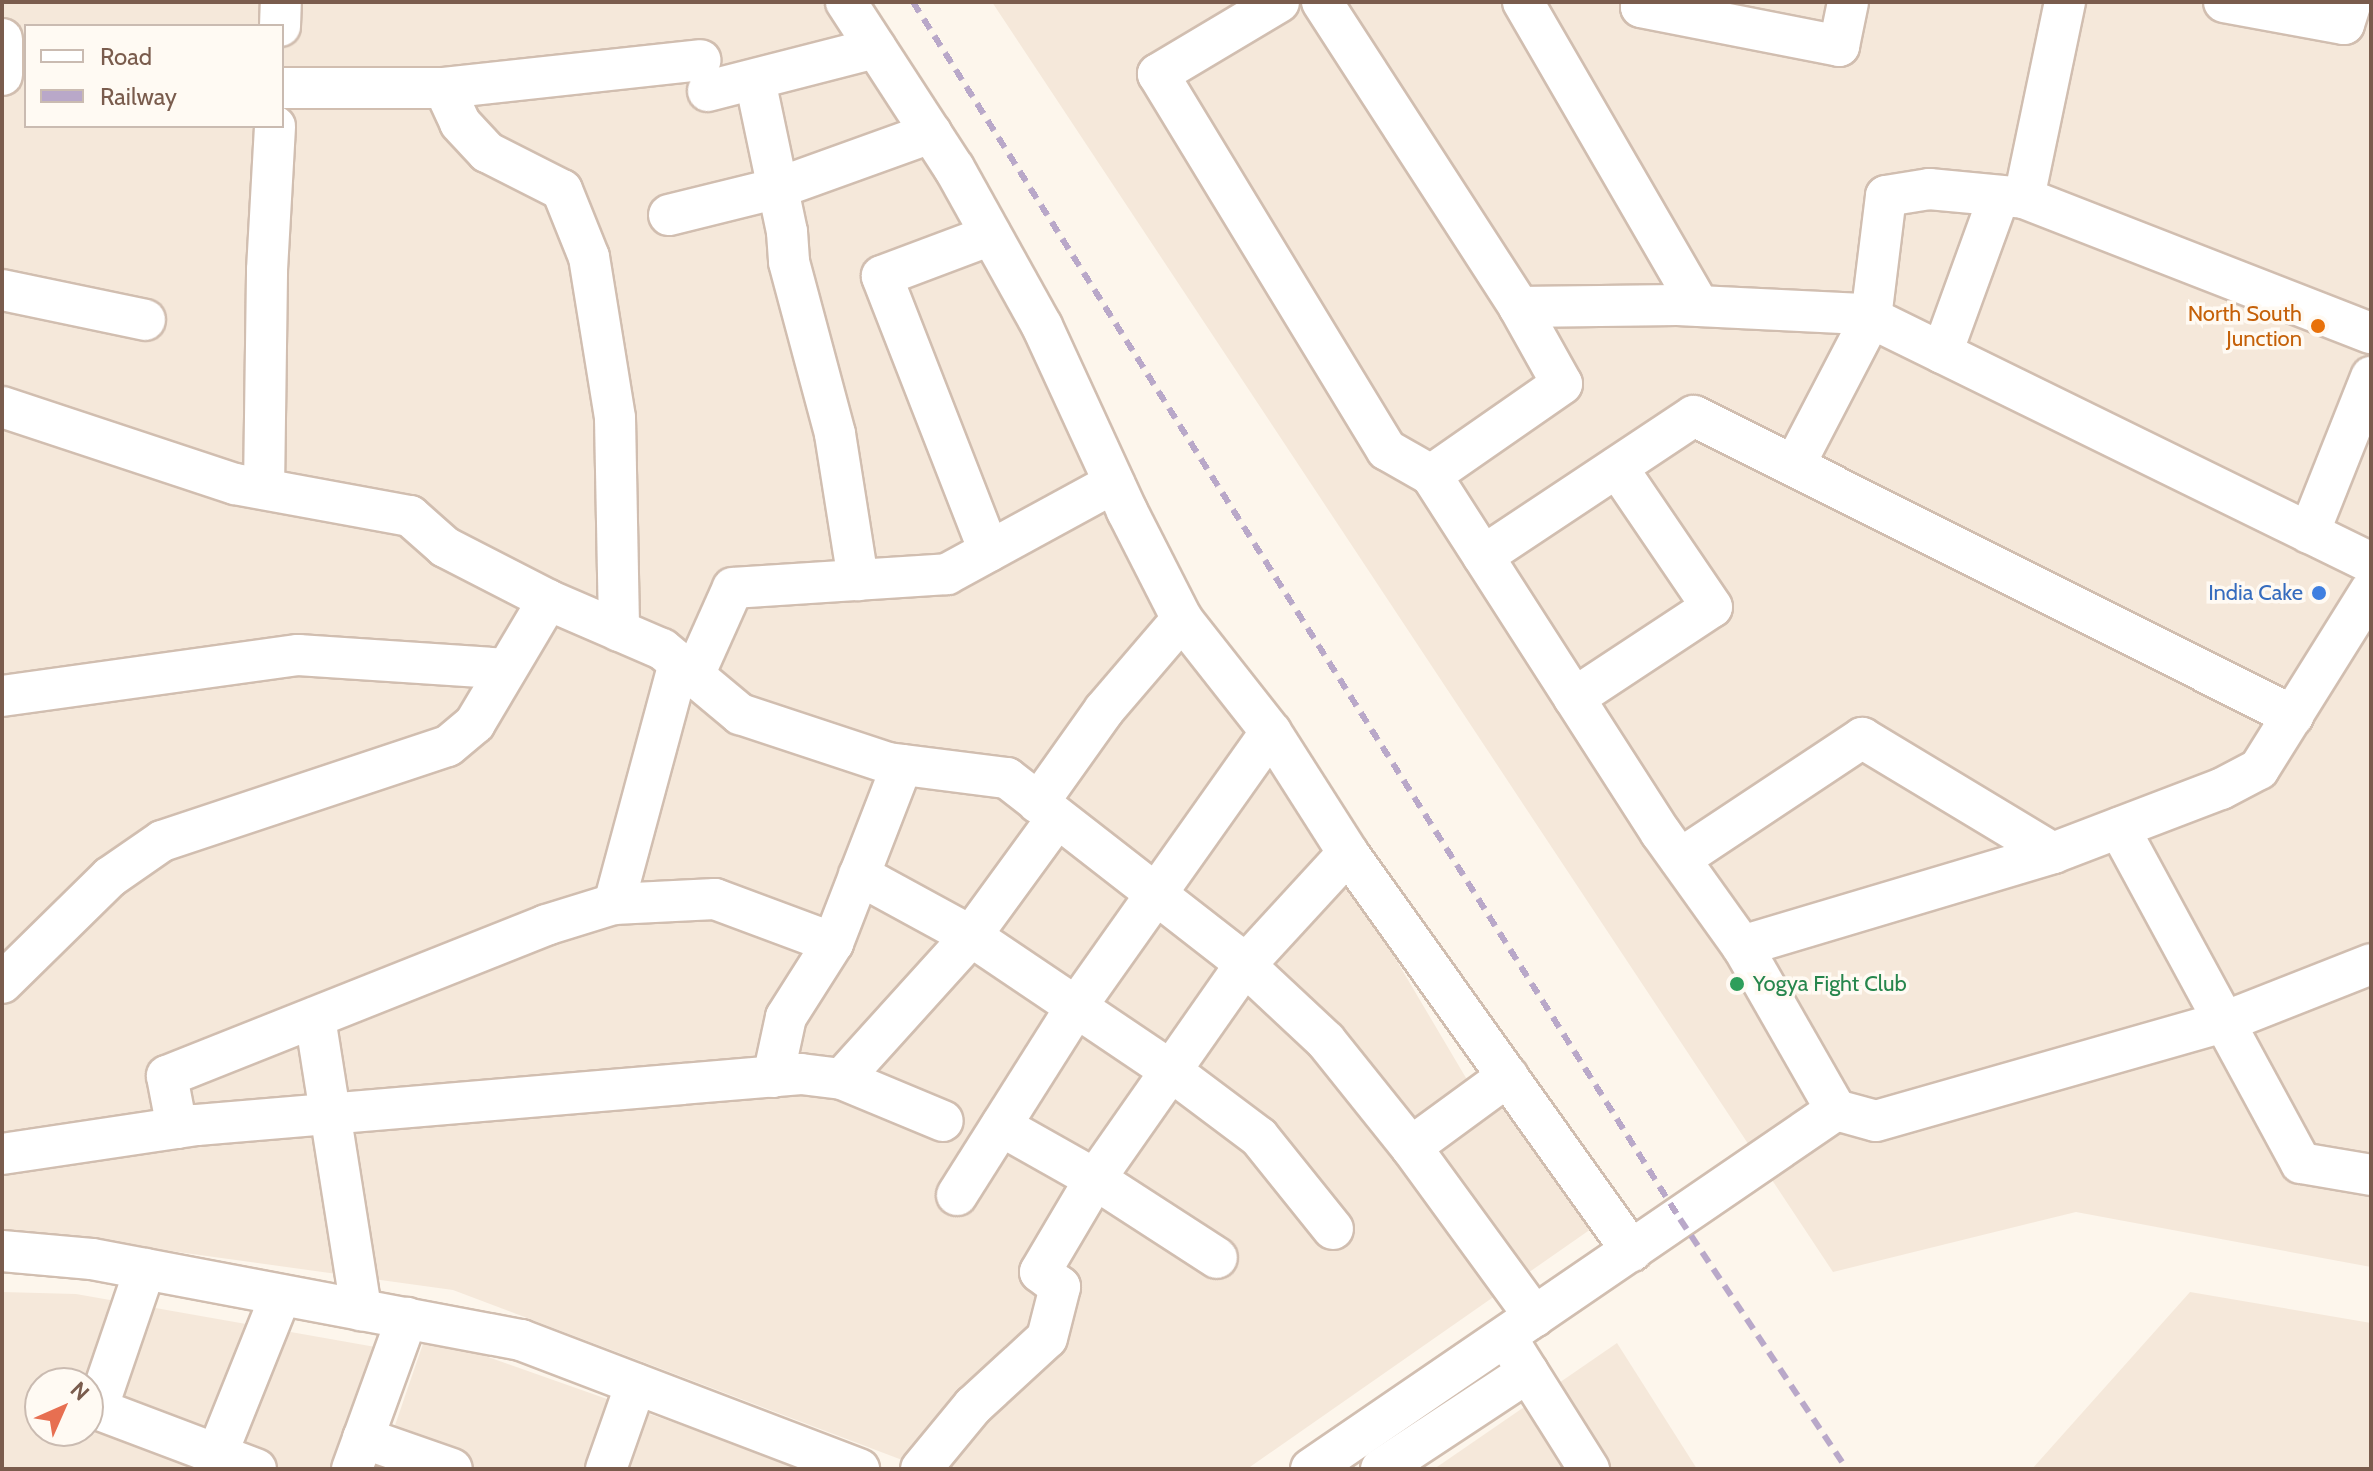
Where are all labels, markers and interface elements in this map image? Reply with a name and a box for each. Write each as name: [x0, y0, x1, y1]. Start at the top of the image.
legend: [24, 24, 284, 128]
text: Road: [100, 42, 152, 71]
text: Railway: [100, 82, 177, 111]
place label: North South Junction: [2188, 300, 2302, 352]
marker: North South Junction: [2309, 317, 2327, 335]
place label: India Cake: [2208, 580, 2303, 606]
marker: India Cake: [2310, 584, 2328, 602]
place label: Yogya Fight Club: [1753, 971, 1907, 997]
marker: Yogya Fight Club: [1728, 975, 1746, 993]
north arrow: [24, 1367, 104, 1447]
text: N: [65, 1376, 95, 1406]

